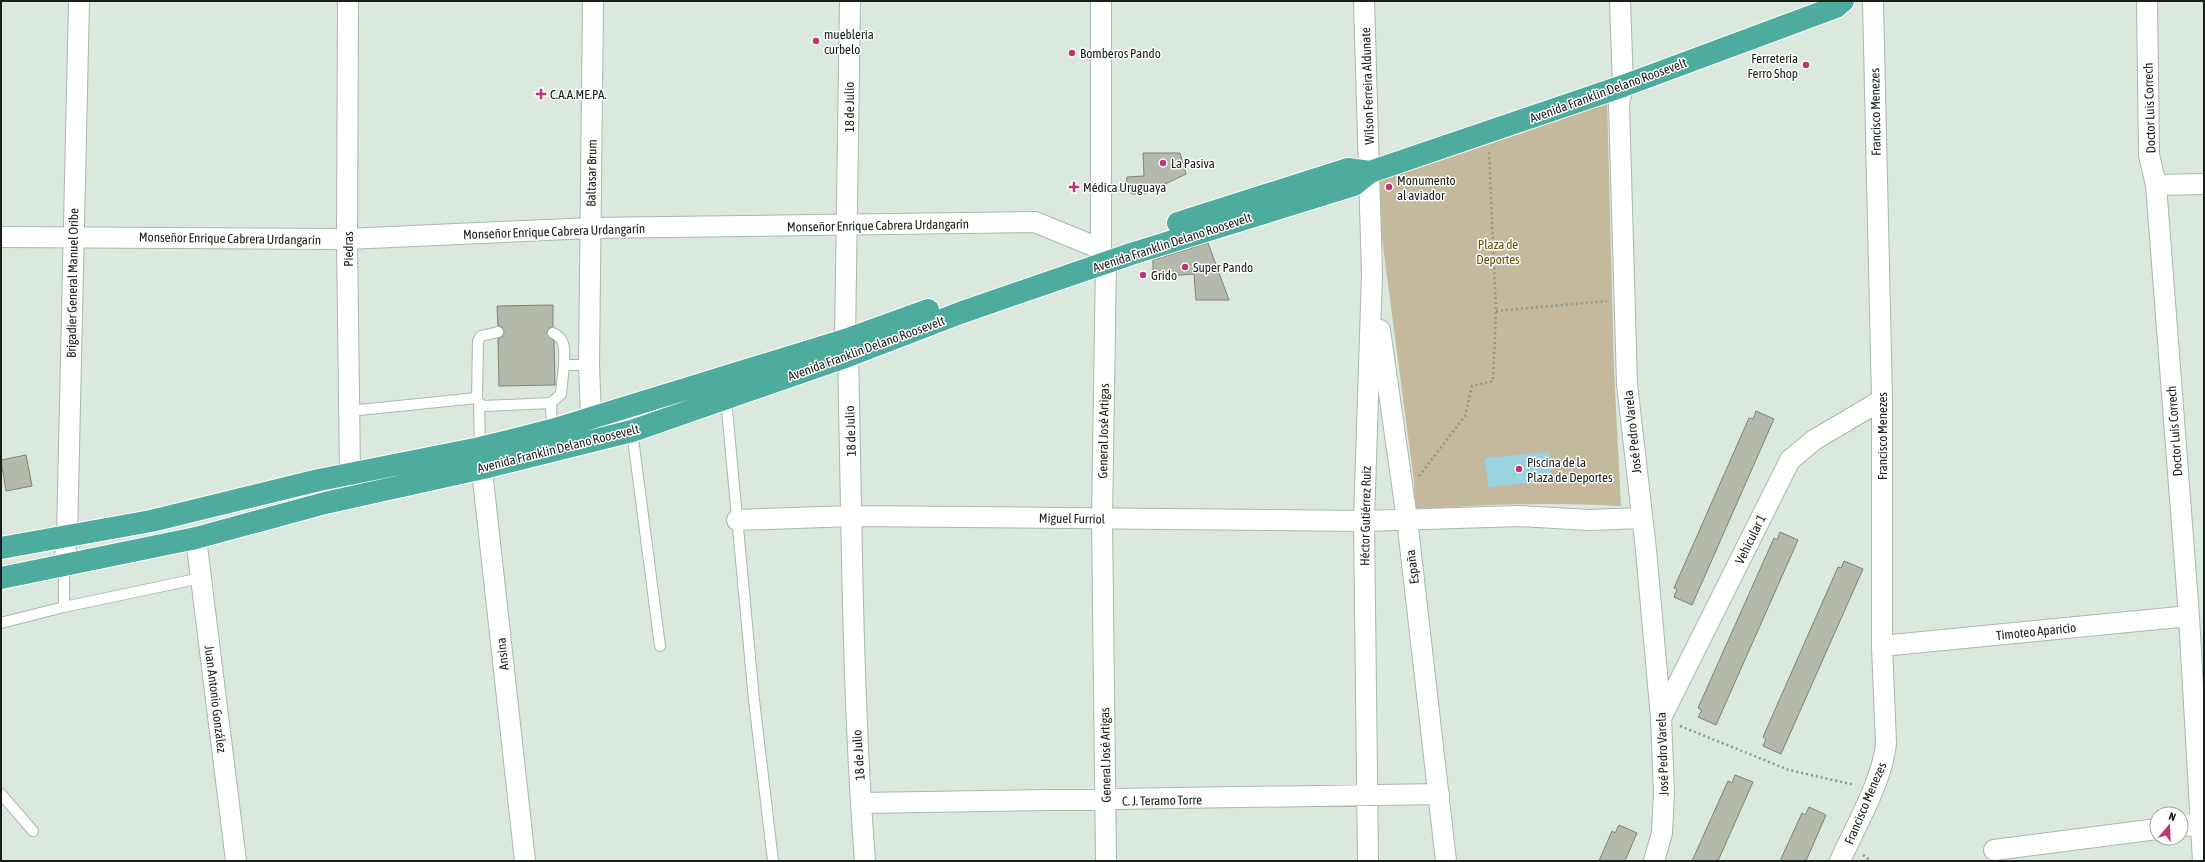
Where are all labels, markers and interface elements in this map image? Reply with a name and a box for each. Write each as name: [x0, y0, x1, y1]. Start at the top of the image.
place label: muebleria curbelo: [824, 27, 874, 57]
street label: Wilson Ferreira Aldunate: [1358, 27, 1377, 145]
marker: muebleria curbelo: [811, 36, 821, 46]
place label: Bomberos Pando: [1080, 46, 1161, 61]
marker: Bomberos Pando: [1067, 48, 1077, 58]
place label: Ferretería Ferro Shop: [1748, 51, 1798, 81]
street label: Avenida Franklin Delano Roosevelt: [1528, 55, 1689, 126]
marker: Ferretería Ferro Shop: [1801, 60, 1811, 70]
street label: Doctor Luis Correch: [2140, 62, 2159, 154]
street label: Francisco Menezes: [1867, 68, 1884, 156]
street label: 18 de Julio: [842, 82, 857, 132]
place label: C.A.A.ME.PA.: [550, 87, 607, 102]
marker: C.A.A.ME.PA.: [535, 88, 547, 100]
street label: Baltasar Brum: [583, 139, 600, 207]
place label: La Pasiva: [1171, 156, 1215, 171]
marker: La Pasiva: [1158, 158, 1168, 168]
place label: Monumento al aviador: [1397, 173, 1456, 203]
place label: Médica Uruguaya: [1083, 180, 1166, 195]
marker: Médica Uruguaya: [1068, 181, 1080, 193]
marker: Monumento al aviador: [1384, 182, 1394, 192]
street label: Brigadier General Manuel Oribe: [64, 208, 81, 358]
street label: Avenida Franklin Delano Roosevelt: [1091, 210, 1254, 275]
street label: Monseñor Enrique Cabrera Urdangarín: [787, 216, 969, 235]
street label: Monseñor Enrique Cabrera Urdangarín: [463, 221, 645, 242]
street label: Monseñor Enrique Cabrera Urdangarín: [139, 229, 321, 248]
street label: Piedras: [341, 231, 356, 267]
park label: Plaza de Deportes: [1476, 237, 1520, 267]
place label: Super Pando: [1193, 260, 1253, 275]
marker: Super Pando: [1180, 262, 1190, 272]
place label: Grido: [1151, 268, 1177, 283]
marker: Grido: [1138, 270, 1148, 280]
street label: Avenida Franklin Delano Roosevelt: [786, 313, 947, 384]
street label: General José Artigas: [1095, 383, 1112, 479]
street label: Doctor Luis Correch: [2164, 385, 2185, 477]
street label: José Pedro Varela: [1621, 390, 1644, 474]
street label: Francisco Menezes: [1875, 392, 1890, 480]
street label: 18 de Julio: [842, 405, 859, 457]
street label: Avenida Franklin Delano Roosevelt: [476, 421, 641, 476]
place label: Piscina de la Plaza de Deportes: [1527, 455, 1613, 485]
marker: Piscina de la Plaza de Deportes: [1514, 464, 1524, 474]
street label: Héctor Gutiérrez Ruiz: [1357, 466, 1374, 566]
street label: Miguel Furriol: [1039, 510, 1106, 527]
street label: Vehicular 1: [1732, 512, 1769, 567]
street label: España: [1403, 549, 1422, 585]
street label: Timoteo Aparicio: [1995, 620, 2077, 643]
street label: Ansina: [493, 637, 512, 671]
street label: Juan Antonio González: [201, 645, 230, 754]
street label: General José Artigas: [1097, 707, 1114, 803]
street label: José Pedro Varela: [1654, 712, 1671, 796]
street label: 18 de Julio: [849, 729, 868, 781]
street label: Francisco Menezes: [1841, 759, 1890, 847]
street label: C. J. Teramo Torre: [1122, 792, 1202, 809]
north arrow: [2149, 806, 2189, 846]
text: N: [2167, 810, 2177, 823]

